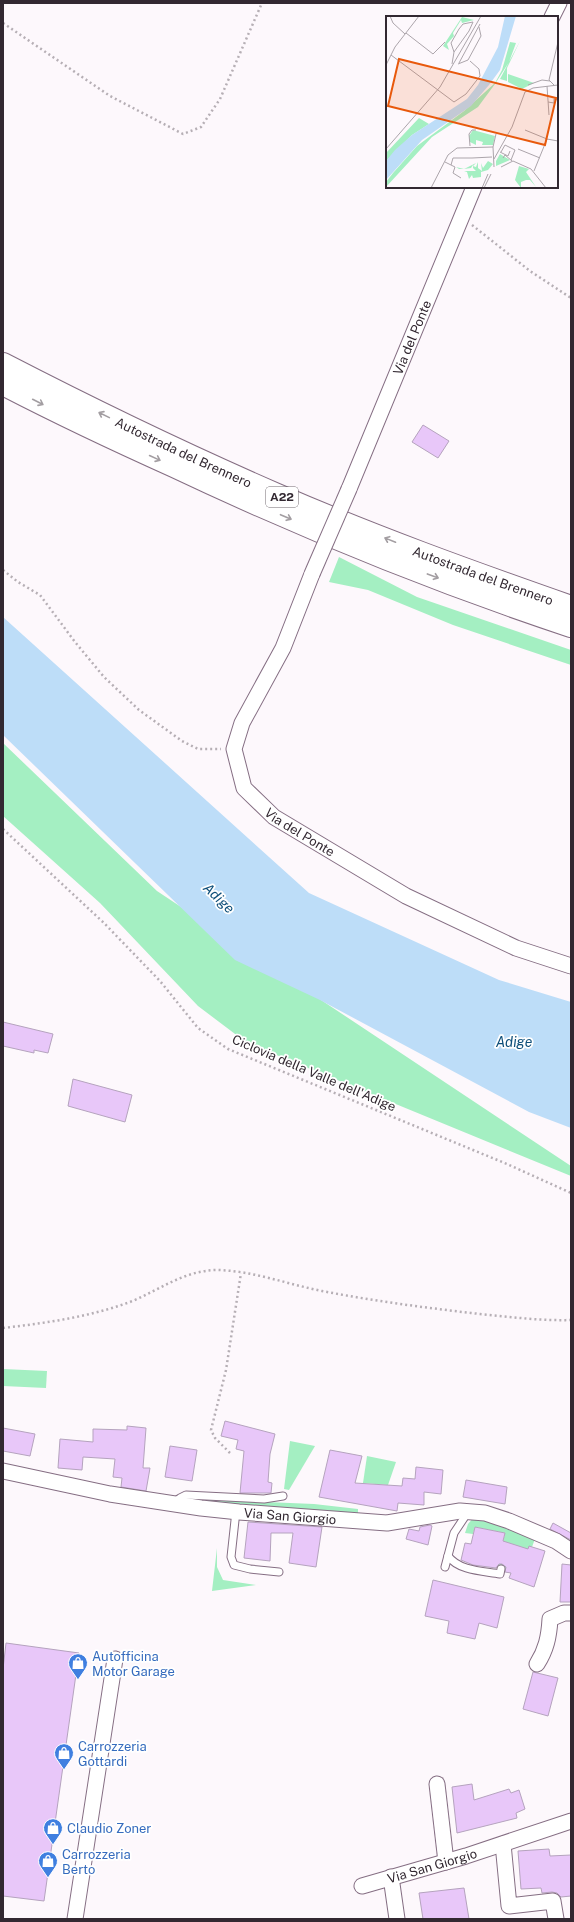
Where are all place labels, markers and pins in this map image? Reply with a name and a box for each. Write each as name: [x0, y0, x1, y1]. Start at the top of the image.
place label: Autofficina Motor Garage: [92, 1649, 175, 1679]
shop icon: Autofficina Motor Garage: [67, 1652, 89, 1680]
place label: Carrozzeria Gottardi: [78, 1739, 147, 1769]
shop icon: Carrozzeria Gottardi: [53, 1742, 75, 1770]
shop icon: Claudio Zoner: [42, 1817, 64, 1845]
place label: Claudio Zoner: [67, 1821, 151, 1836]
place label: Carrozzeria Berto: [62, 1847, 131, 1877]
shop icon: Carrozzeria Berto: [37, 1850, 59, 1878]

